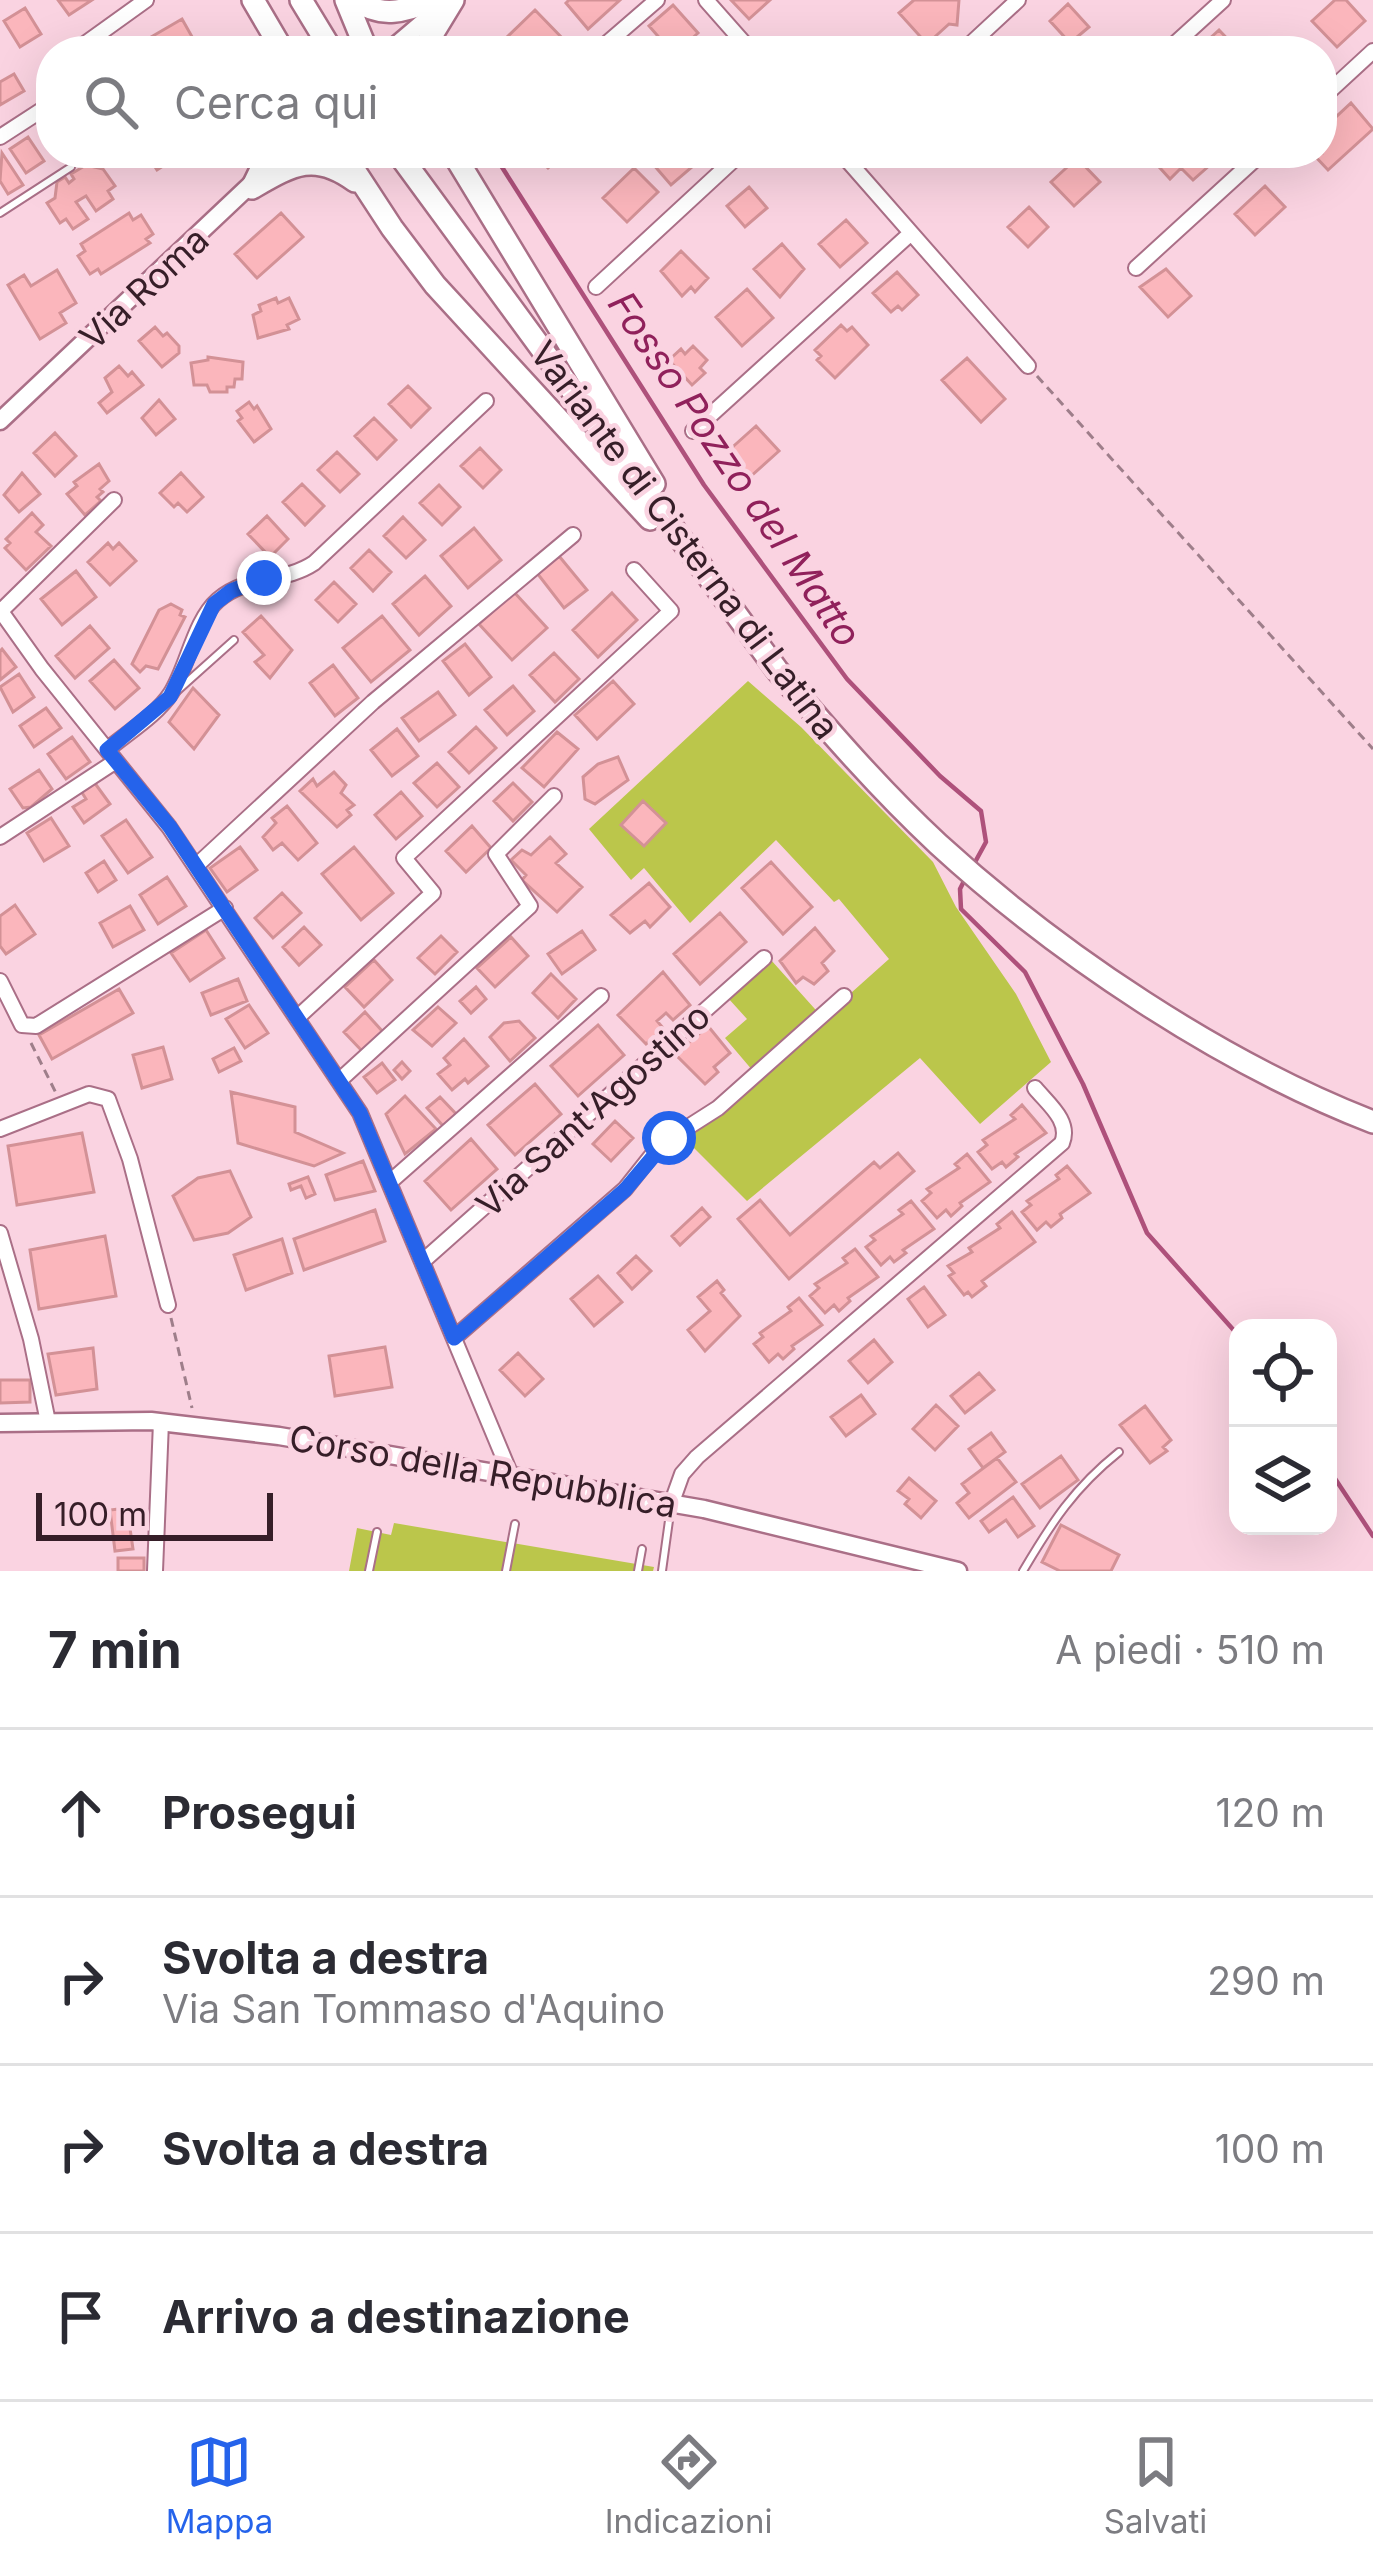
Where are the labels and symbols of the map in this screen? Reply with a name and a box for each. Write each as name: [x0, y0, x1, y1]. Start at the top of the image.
street label: Via Roma: [71, 217, 217, 359]
water label: Fosso Pozzo del Matto: [599, 282, 872, 655]
street label: Variante di Cisterna di Latina: [521, 332, 849, 748]
route end: [237, 551, 291, 605]
street label: Via Sant'Agostino: [467, 994, 719, 1226]
route start: [642, 1111, 696, 1165]
street label: Corso della Repubblica: [286, 1415, 680, 1527]
scale bar: [36, 1487, 273, 1540]

